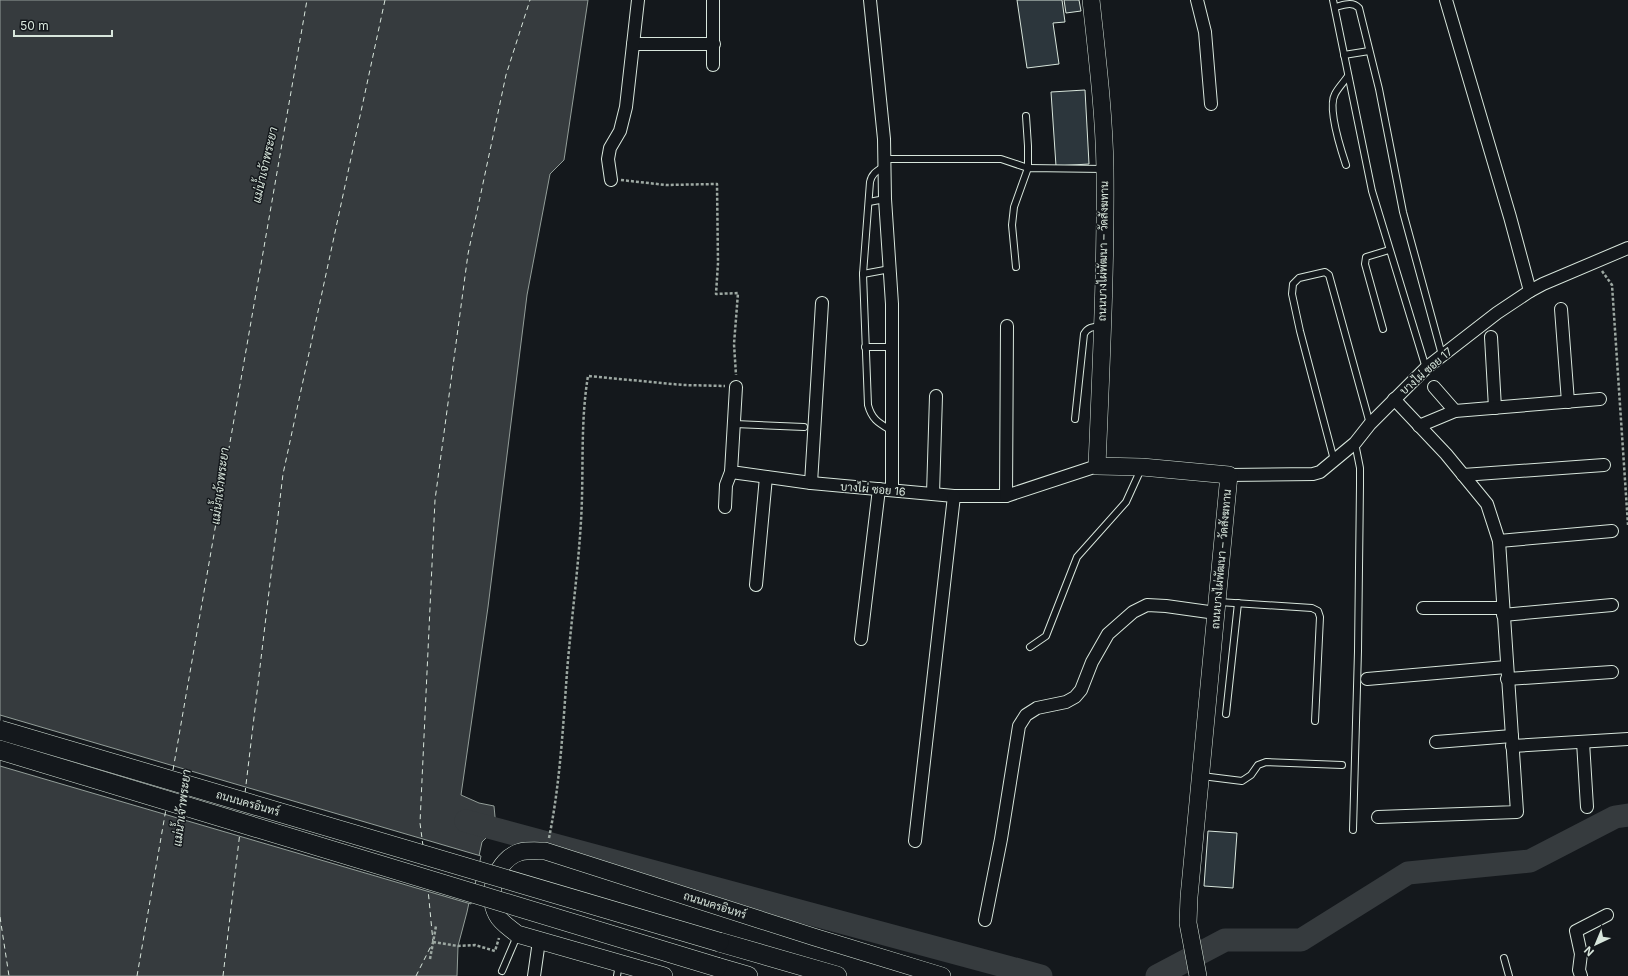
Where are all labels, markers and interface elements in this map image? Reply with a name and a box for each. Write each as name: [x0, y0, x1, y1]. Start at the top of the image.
scale bar: [14, 12, 112, 38]
text: 50 m: [20, 18, 49, 33]
water label: แม่น้ำเจ้าพระยา: [246, 125, 281, 204]
street label: ถนนบางไผ่พัฒนา – วัดสังฆทาน: [1094, 181, 1111, 321]
street label: บางไผ่ ซอย 17: [1396, 344, 1455, 398]
water label: แม่น้ำเจ้าพระยา: [204, 446, 232, 525]
street label: บางไผ่ ซอย 16: [840, 478, 907, 499]
street label: ถนนบางไผ่พัฒนา – วัดสังฆทาน: [1207, 488, 1234, 629]
water label: แม่น้ำเจ้าพระยา: [166, 768, 194, 847]
street label: ถนนนครอินทร์: [215, 786, 282, 819]
street label: ถนนนครอินทร์: [682, 887, 749, 922]
north arrow: [1576, 924, 1616, 964]
text: N: [1581, 943, 1597, 959]

